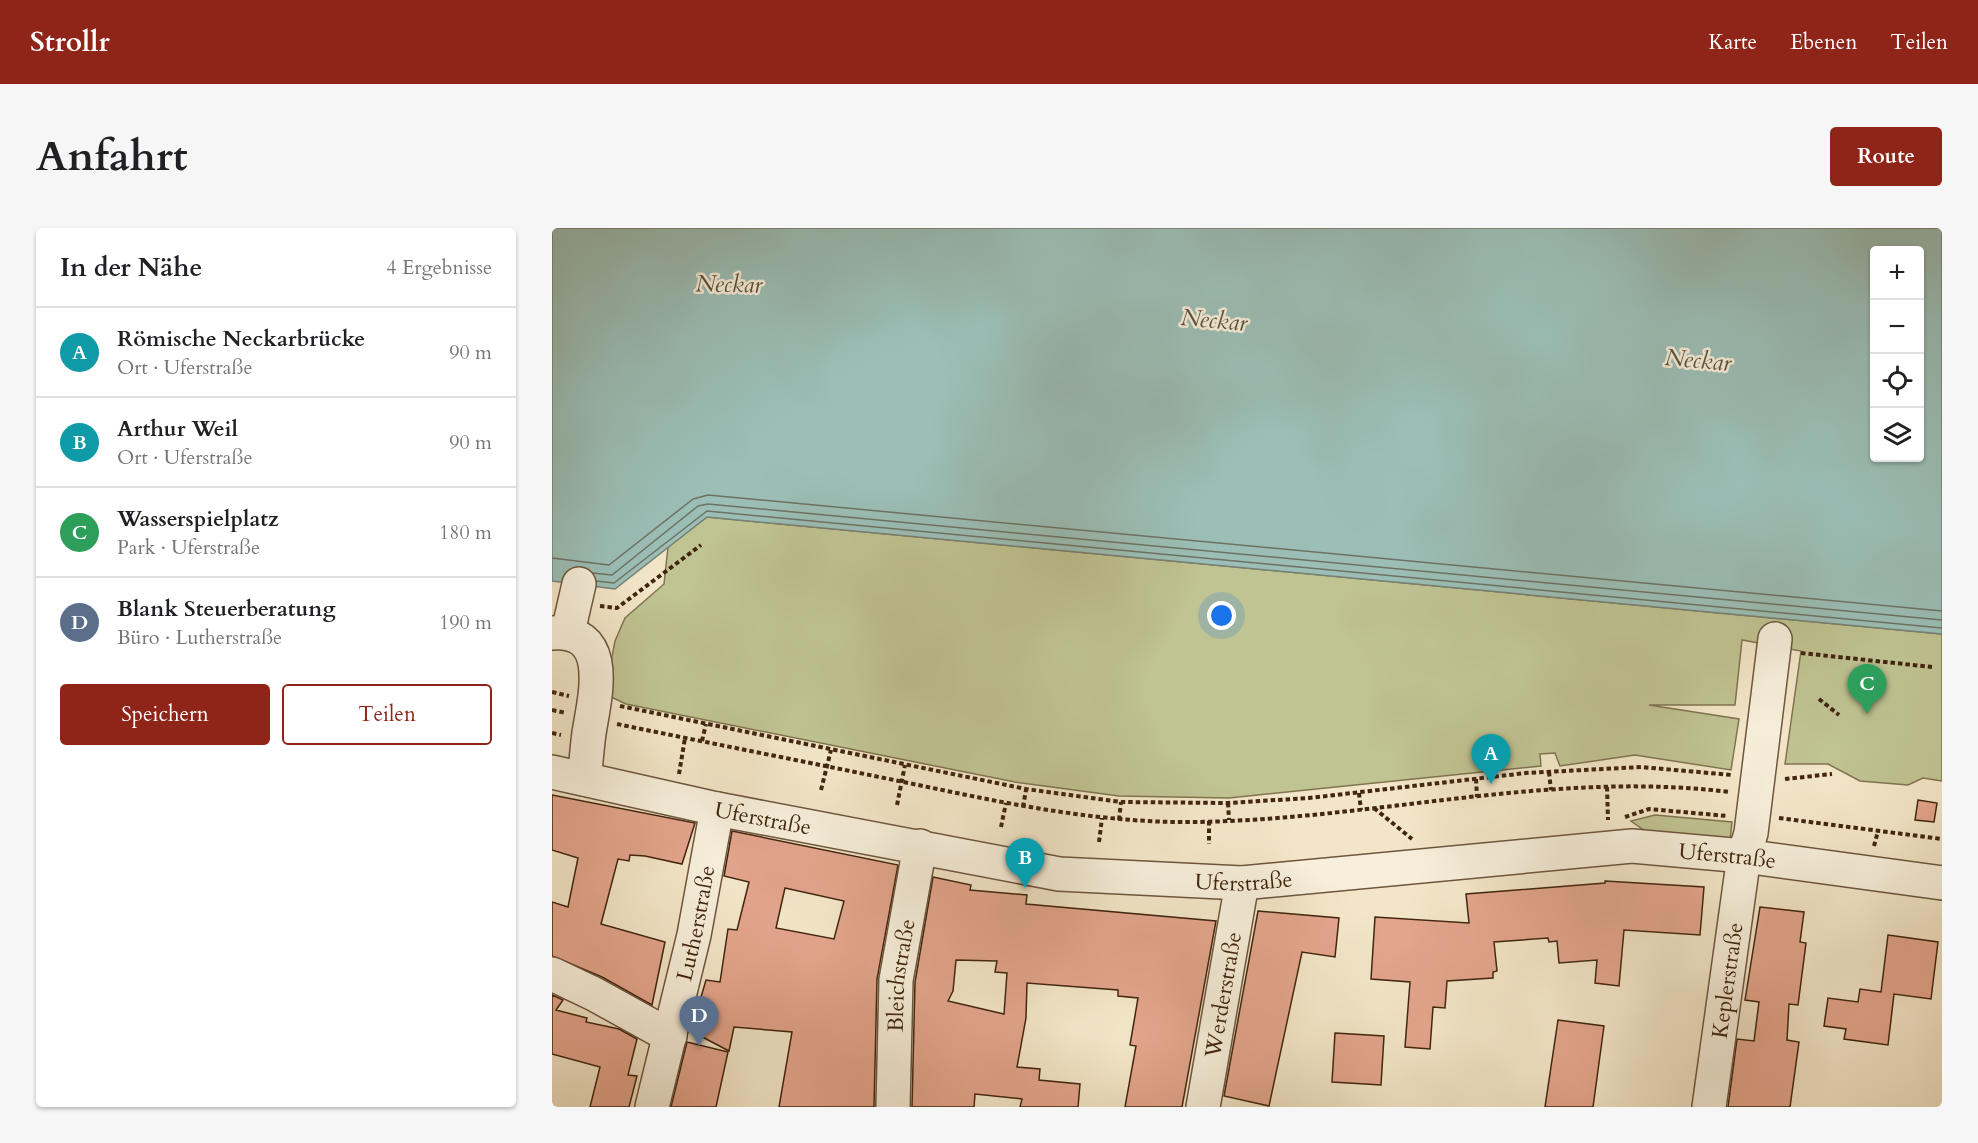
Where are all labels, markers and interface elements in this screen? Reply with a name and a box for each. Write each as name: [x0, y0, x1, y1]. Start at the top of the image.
text: Strollr: [30, 23, 110, 61]
text: Karte: [1709, 28, 1757, 57]
text: Ebenen: [1790, 28, 1857, 57]
text: Teilen: [1890, 28, 1948, 57]
button: Route: [1830, 127, 1942, 186]
text: Anfahrt: [36, 128, 188, 185]
map controls: [1870, 246, 1924, 462]
button: +: [1870, 246, 1924, 300]
text: In der Nähe: [60, 250, 202, 285]
text: 4 Ergebnisse: [386, 254, 492, 281]
water label: Neckar: [695, 267, 764, 302]
button: −: [1870, 300, 1924, 354]
water label: Neckar: [1179, 301, 1250, 340]
text: Römische Neckarbrücke: [117, 324, 365, 354]
text: A: [72, 339, 87, 366]
text: 90 m: [449, 339, 492, 366]
water label: Neckar: [1663, 341, 1734, 380]
text: Ort · Uferstraße: [117, 354, 252, 381]
button: locate: [1870, 354, 1924, 408]
button: layers: [1870, 408, 1924, 462]
text: Arthur Weil: [117, 414, 238, 444]
text: B: [72, 429, 87, 456]
text: 90 m: [449, 429, 492, 456]
text: Ort · Uferstraße: [117, 444, 252, 471]
text: Wasserspielplatz: [117, 504, 279, 534]
text: C: [72, 519, 87, 546]
text: 180 m: [439, 519, 492, 546]
text: Park · Uferstraße: [117, 534, 260, 561]
text: Blank Steuerberatung: [117, 594, 336, 624]
your location: [1207, 601, 1236, 630]
text: D: [71, 609, 88, 636]
text: 190 m: [439, 609, 492, 636]
text: Büro · Lutherstraße: [117, 624, 282, 651]
pin: C: [1848, 664, 1886, 714]
button: Speichern: [60, 684, 270, 745]
button: Teilen: [282, 684, 492, 745]
pin: A: [1472, 734, 1510, 784]
street label: Uferstraße: [712, 795, 814, 843]
street label: Uferstraße: [1677, 836, 1778, 876]
pin: B: [1006, 838, 1044, 888]
street label: Lutherstraße: [669, 863, 722, 984]
street label: Uferstraße: [1194, 864, 1294, 899]
street label: Bleichstraße: [881, 917, 923, 1032]
street label: Keplerstraße: [1705, 921, 1751, 1040]
street label: Werderstraße: [1198, 930, 1249, 1061]
pin: D: [680, 996, 718, 1046]

